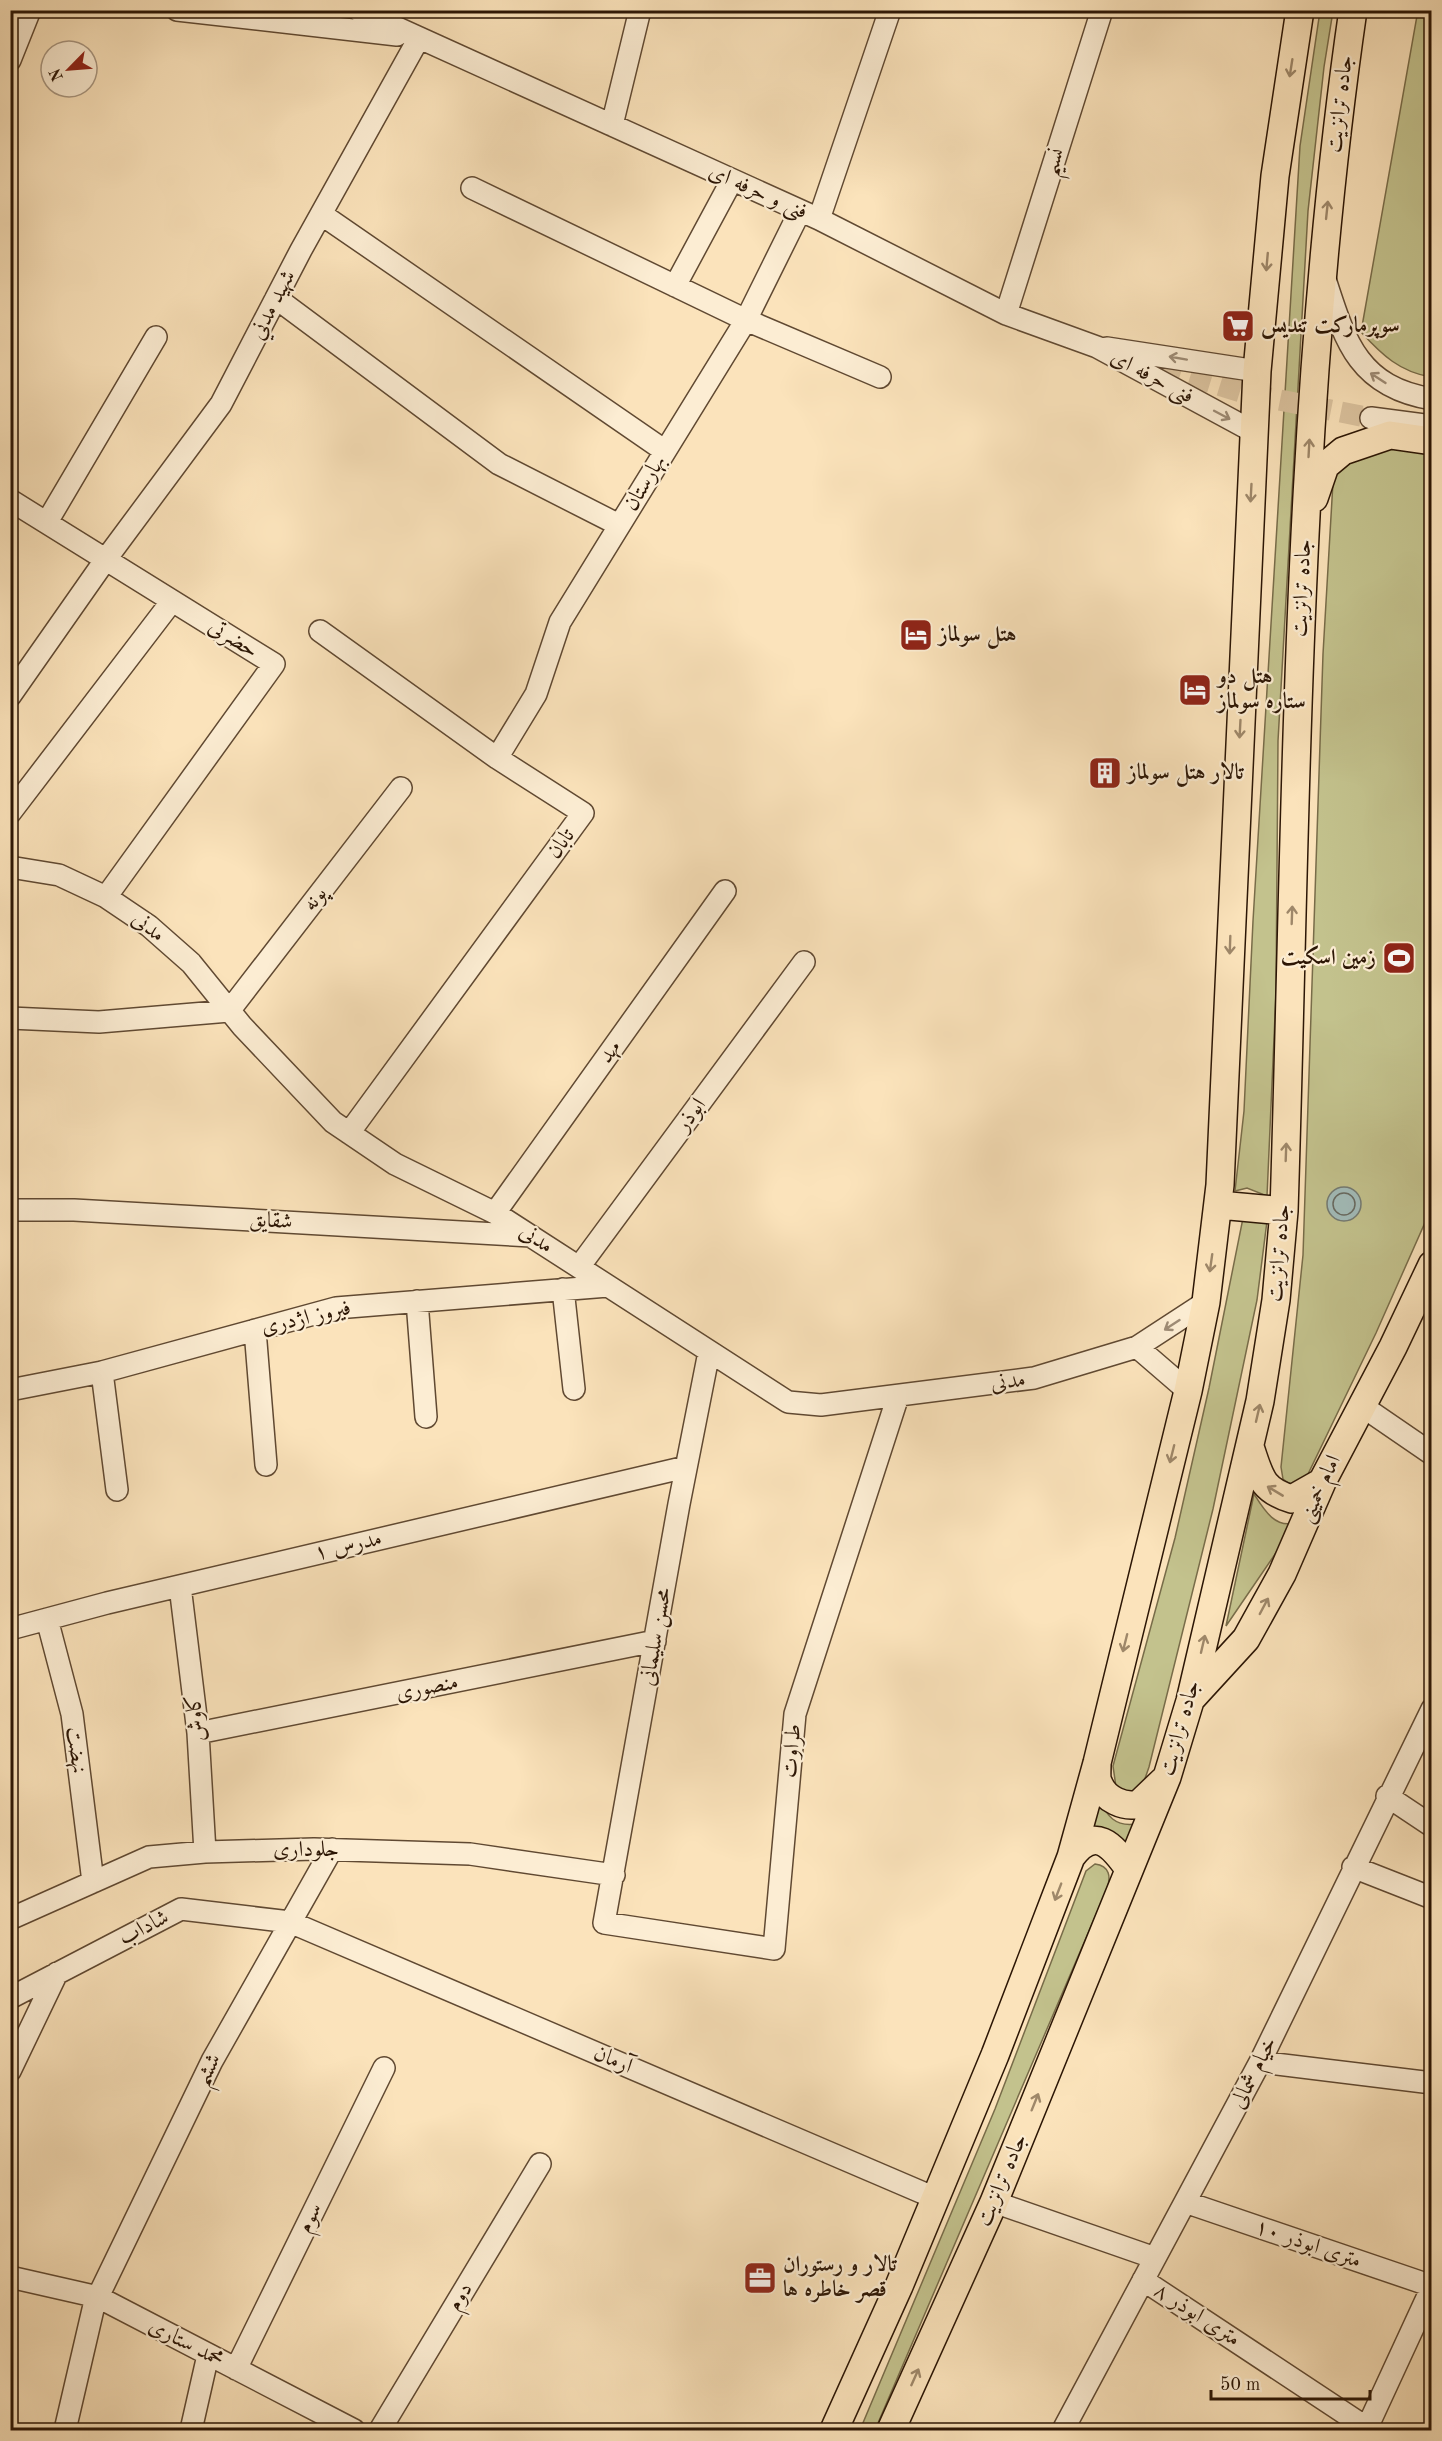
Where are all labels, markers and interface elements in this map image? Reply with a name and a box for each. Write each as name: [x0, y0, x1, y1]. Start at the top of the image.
north arrow: [39, 39, 99, 99]
street label: جاده ترانزیت: [1323, 54, 1358, 154]
one-way arrow: [1285, 58, 1296, 78]
text: N: [47, 65, 67, 83]
street label: نسيم: [1039, 145, 1077, 181]
street label: فنی و حرفه ای: [704, 160, 811, 226]
one-way arrow: [1322, 201, 1333, 220]
one-way arrow: [1261, 251, 1272, 271]
street label: شهيد مدني: [246, 267, 305, 346]
supermarket icon: سوپرمارکت تندیس: [1220, 308, 1256, 344]
place label: سوپرمارکت تندیس: [1261, 314, 1400, 339]
street label: فنی حرفه ای: [1105, 346, 1197, 411]
one-way arrow: [1169, 352, 1188, 363]
one-way arrow: [1370, 372, 1386, 384]
one-way arrow: [1213, 410, 1231, 421]
one-way arrow: [1304, 438, 1315, 458]
street label: بهارستان: [620, 451, 672, 516]
one-way arrow: [1245, 482, 1256, 502]
street label: جاده ترانزیت: [1288, 538, 1317, 638]
street label: حضرتی: [203, 615, 262, 664]
hotel icon: هتل سولماز: [898, 617, 934, 653]
place label: هتل سولماز: [936, 623, 1016, 649]
place label: هتل دو ستاره سولماز: [1215, 666, 1306, 714]
hotel icon: هتل دو ستاره سولماز: [1177, 672, 1213, 708]
one-way arrow: [1234, 719, 1245, 739]
building icon: تالار هتل سولماز: [1087, 755, 1123, 791]
place label: تالار هتل سولماز: [1125, 761, 1244, 787]
street label: تابان: [543, 824, 580, 864]
street label: پونه: [299, 881, 335, 918]
one-way arrow: [1286, 906, 1298, 926]
street label: مدنی: [127, 908, 169, 946]
one-way arrow: [1225, 935, 1236, 955]
sports icon: زمین اسکیت: [1381, 940, 1417, 976]
place label: زمین اسکیت: [1281, 945, 1376, 970]
street label: مهد: [595, 1037, 627, 1069]
street label: ابوذر: [671, 1094, 711, 1138]
one-way arrow: [1280, 1143, 1291, 1163]
street label: جاده ترانزیت: [1264, 1203, 1295, 1303]
street label: شقایق: [249, 1209, 293, 1234]
street label: مدنی: [515, 1220, 557, 1258]
one-way arrow: [1206, 1252, 1217, 1272]
street label: فیروز اژدری: [259, 1297, 353, 1340]
one-way arrow: [1164, 1319, 1181, 1331]
street label: مدنی: [989, 1369, 1027, 1395]
one-way arrow: [1252, 1404, 1264, 1423]
one-way arrow: [1166, 1444, 1178, 1463]
street label: امام خمینی: [1295, 1452, 1352, 1529]
one-way arrow: [1267, 1485, 1284, 1497]
street label: مدرس ۱: [312, 1528, 384, 1565]
street label: محسن سلیمانی: [637, 1586, 679, 1688]
one-way arrow: [1258, 1598, 1270, 1615]
one-way arrow: [1119, 1633, 1131, 1652]
one-way arrow: [1197, 1635, 1209, 1654]
street label: منصوری: [394, 1671, 460, 1706]
street label: جاده ترانزیت: [1156, 1678, 1205, 1778]
street label: کاوش: [182, 1693, 210, 1743]
street label: طراوت: [779, 1723, 807, 1779]
street label: نهضت: [60, 1725, 90, 1775]
street label: جلوداری: [273, 1839, 339, 1862]
one-way arrow: [1052, 1882, 1063, 1901]
street label: شاداب: [116, 1906, 173, 1951]
street label: خیام شمالی: [1227, 2034, 1288, 2116]
street label: آرمان: [590, 2038, 639, 2080]
street label: ششم: [191, 2050, 233, 2094]
one-way arrow: [1030, 2093, 1041, 2112]
street label: جاده ترانزیت: [973, 2131, 1032, 2230]
street label: سوم: [294, 2200, 333, 2239]
street label: ۱۰ متری ابوذر: [1252, 2216, 1364, 2273]
place label: تالار و رستوران قصر خاطره ها: [783, 2253, 897, 2303]
office icon: تالار و رستوران قصر خاطره ها: [742, 2260, 778, 2296]
street label: دوم: [443, 2279, 483, 2319]
street label: ۸ متری ابوذر: [1149, 2279, 1244, 2352]
street label: محمد ستاری: [144, 2315, 227, 2372]
scale bar: [1211, 2363, 1370, 2401]
one-way arrow: [909, 2369, 921, 2387]
text: 50 m: [1220, 2376, 1260, 2394]

